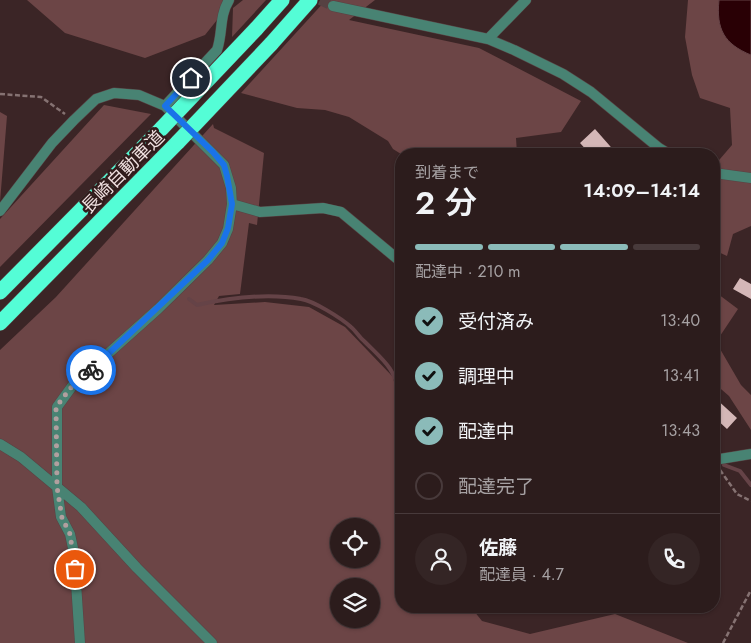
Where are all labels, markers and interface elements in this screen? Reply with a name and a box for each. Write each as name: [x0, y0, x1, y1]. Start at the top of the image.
pin: [170, 57, 212, 99]
icon: home: [177, 64, 205, 92]
street label: 長崎自動車道: [76, 125, 170, 219]
text: 到着まで: [415, 161, 479, 184]
text: 14:09–14:14: [583, 177, 700, 204]
text: 2 分: [415, 180, 477, 226]
text: 配達中 · 210 m: [415, 260, 521, 283]
icon: check: [415, 307, 443, 335]
text: 受付済み: [458, 308, 534, 335]
text: 13:40: [660, 309, 700, 332]
courier: [66, 345, 116, 395]
icon: bike: [77, 356, 105, 384]
icon: check: [415, 362, 443, 390]
text: 調理中: [458, 363, 515, 390]
text: 13:41: [663, 364, 700, 387]
icon: check: [415, 417, 443, 445]
text: 配達中: [458, 418, 515, 445]
text: 13:43: [661, 419, 700, 442]
text: 配達完了: [458, 473, 534, 500]
map controls: [330, 518, 380, 628]
button: locate: [330, 518, 380, 568]
button: person: [415, 533, 467, 585]
button: phone: [648, 533, 700, 585]
text: 佐藤: [479, 534, 517, 561]
pin: [54, 548, 96, 590]
icon: bag: [61, 555, 89, 583]
text: 配達員 · 4.7: [479, 563, 564, 586]
button: layers: [330, 578, 380, 628]

